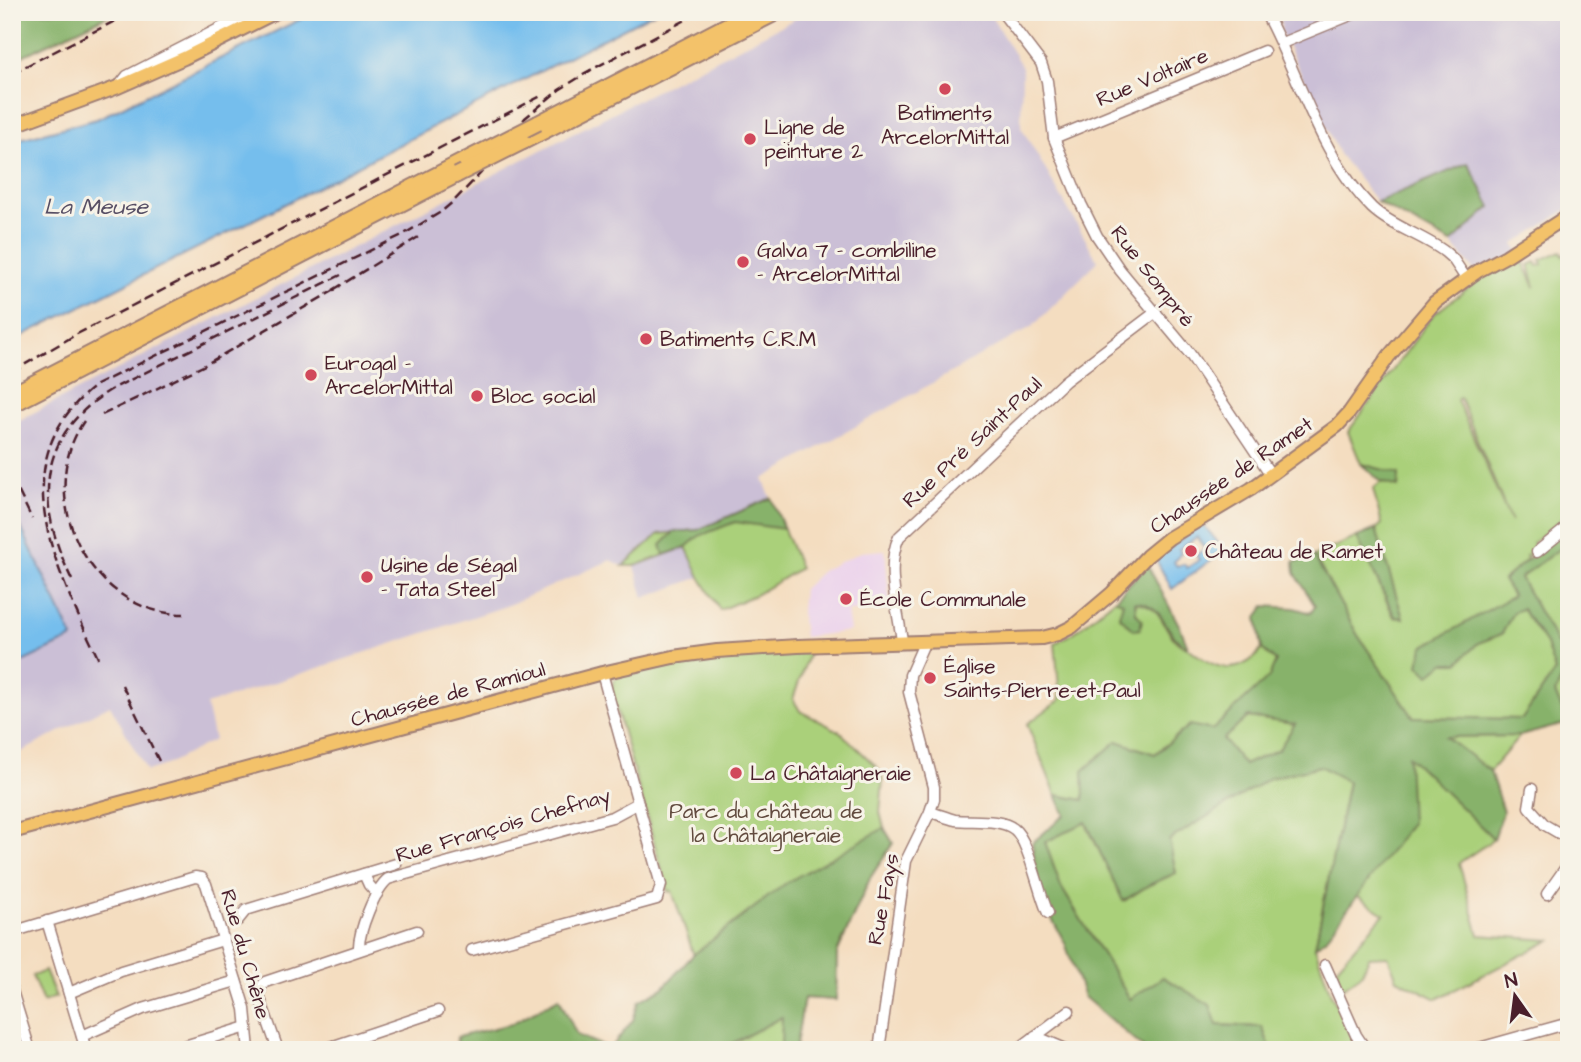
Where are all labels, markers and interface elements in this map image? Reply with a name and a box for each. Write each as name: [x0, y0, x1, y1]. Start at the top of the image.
street label: Rue Voltaire: [1092, 41, 1213, 114]
marker: Batiments ArcelorMittal: [937, 81, 953, 97]
place label: Batiments ArcelorMittal: [881, 99, 1009, 152]
place label: Ligne de peinture 2: [764, 113, 863, 167]
marker: Ligne de peinture 2: [742, 131, 758, 147]
water label: La Meuse: [44, 191, 150, 223]
street label: Rue Sompré: [1103, 219, 1201, 334]
place label: Galva 7 - combiline - ArcelorMittal: [757, 236, 937, 289]
marker: Galva 7 - combiline - ArcelorMittal: [735, 254, 751, 270]
place label: Batiments C.R.M: [660, 325, 816, 354]
marker: Batiments C.R.M: [638, 331, 654, 347]
place label: Eurogal - ArcelorMittal: [325, 349, 453, 402]
marker: Eurogal - ArcelorMittal: [303, 367, 319, 383]
street label: Rue Pré Saint-Paul: [896, 370, 1048, 515]
place label: Bloc social: [491, 382, 596, 411]
marker: Bloc social: [469, 388, 485, 404]
street label: Chaussée de Ramet: [1144, 410, 1319, 541]
place label: Château de Ramet: [1205, 537, 1383, 566]
marker: Château de Ramet: [1183, 543, 1199, 559]
place label: Usine de Ségal - Tata Steel: [381, 551, 517, 604]
marker: Usine de Ségal - Tata Steel: [359, 569, 375, 585]
place label: École Communale: [860, 585, 1026, 614]
marker: École Communale: [838, 591, 854, 607]
place label: Église Saints-Pierre-et-Paul: [944, 652, 1141, 705]
street label: Chaussée de Ramioul: [348, 655, 549, 734]
marker: Église Saints-Pierre-et-Paul: [922, 670, 938, 686]
place label: La Châtaigneraie: [750, 759, 911, 790]
marker: La Châtaigneraie: [728, 765, 744, 781]
street label: Rue François Chefnay: [393, 781, 615, 872]
park label: Parc du château de la Châtaigneraie: [669, 797, 863, 852]
street label: Rue Fays: [860, 851, 909, 948]
street label: Rue du Chêne: [213, 886, 278, 1022]
north arrow: [1480, 960, 1550, 1030]
text: N: [1502, 966, 1520, 996]

